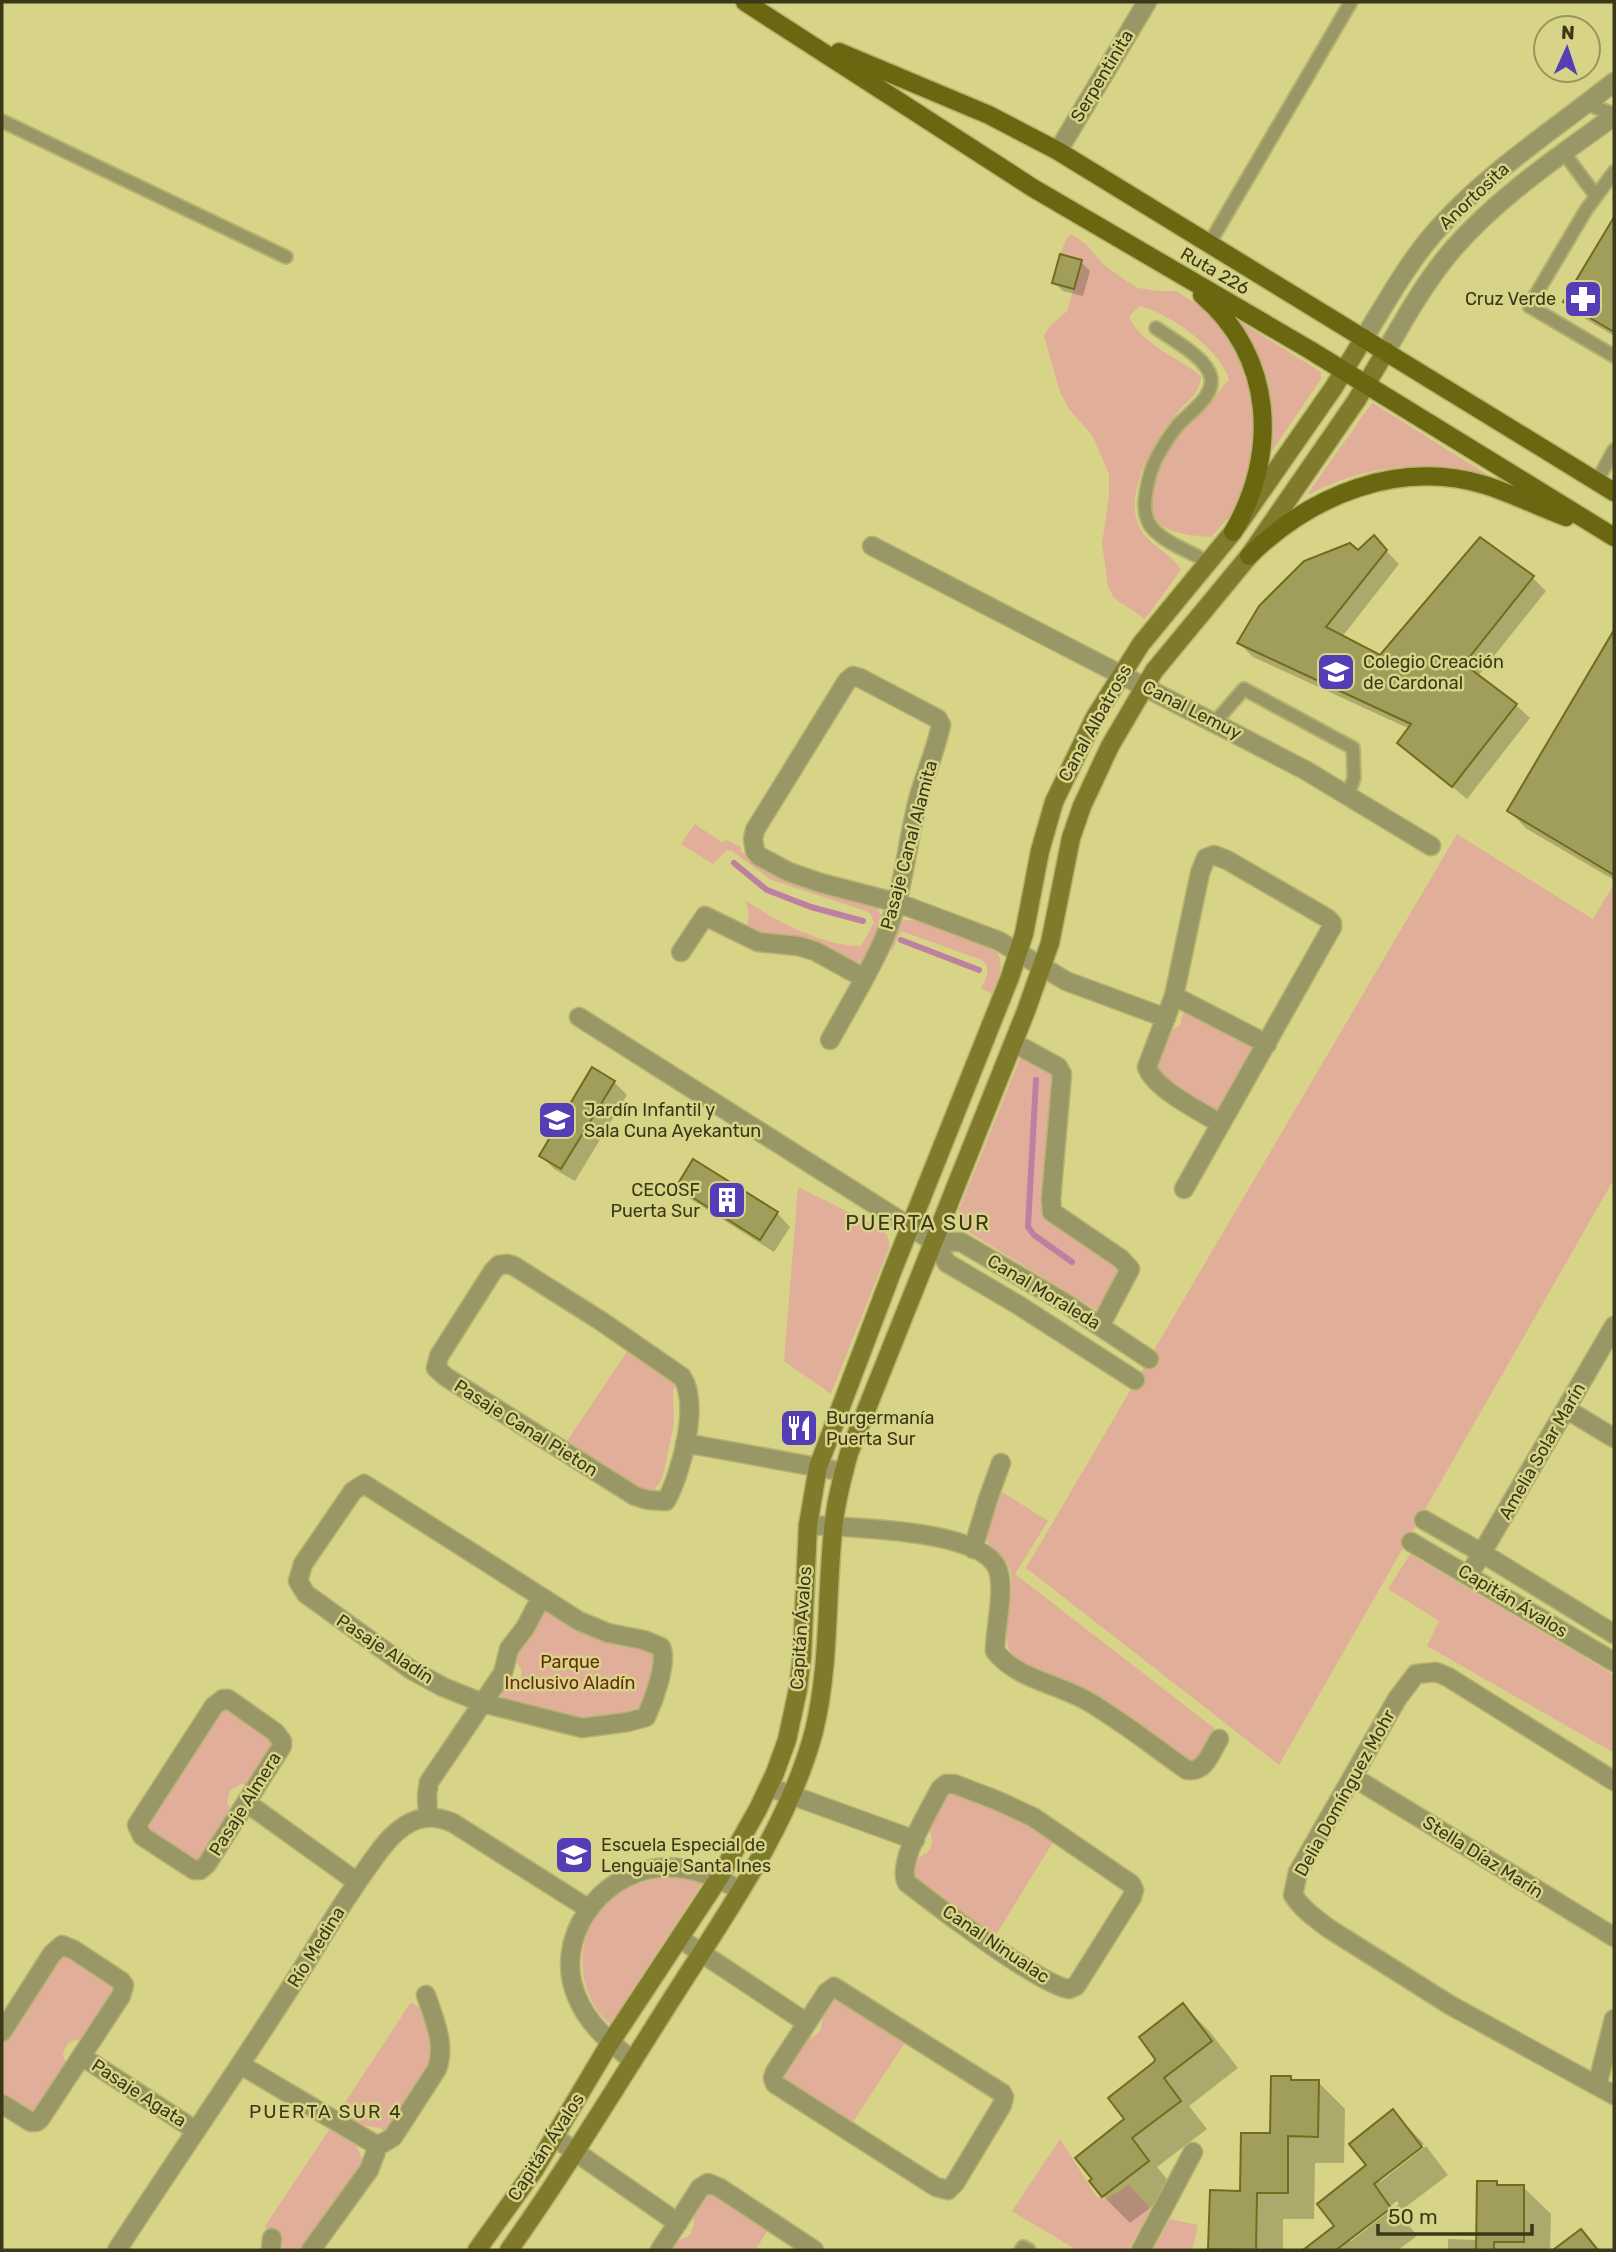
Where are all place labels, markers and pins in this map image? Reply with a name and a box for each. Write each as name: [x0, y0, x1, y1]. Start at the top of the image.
pharmacy icon: Cruz Verde: [1562, 278, 1604, 320]
place label: Cruz Verde: [1465, 288, 1556, 310]
school or university icon: Colegio Creación de Cardonal: [1315, 651, 1357, 693]
place label: Colegio Creación de Cardonal: [1363, 651, 1504, 694]
school or university icon: Jardín Infantil y Sala Cuna Ayekantun: [536, 1099, 578, 1141]
place label: Jardín Infantil y Sala Cuna Ayekantun: [584, 1099, 761, 1142]
place label: CECOSF Puerta Sur: [610, 1179, 700, 1222]
building icon: CECOSF Puerta Sur: [706, 1179, 748, 1221]
restaurant icon: Burgermanía Puerta Sur: [778, 1407, 820, 1449]
place label: Burgermanía Puerta Sur: [826, 1407, 934, 1450]
school or university icon: Escuela Especial de Lenguaje Santa Ines: [553, 1834, 595, 1876]
place label: Escuela Especial de Lenguaje Santa Ines: [601, 1834, 771, 1877]

